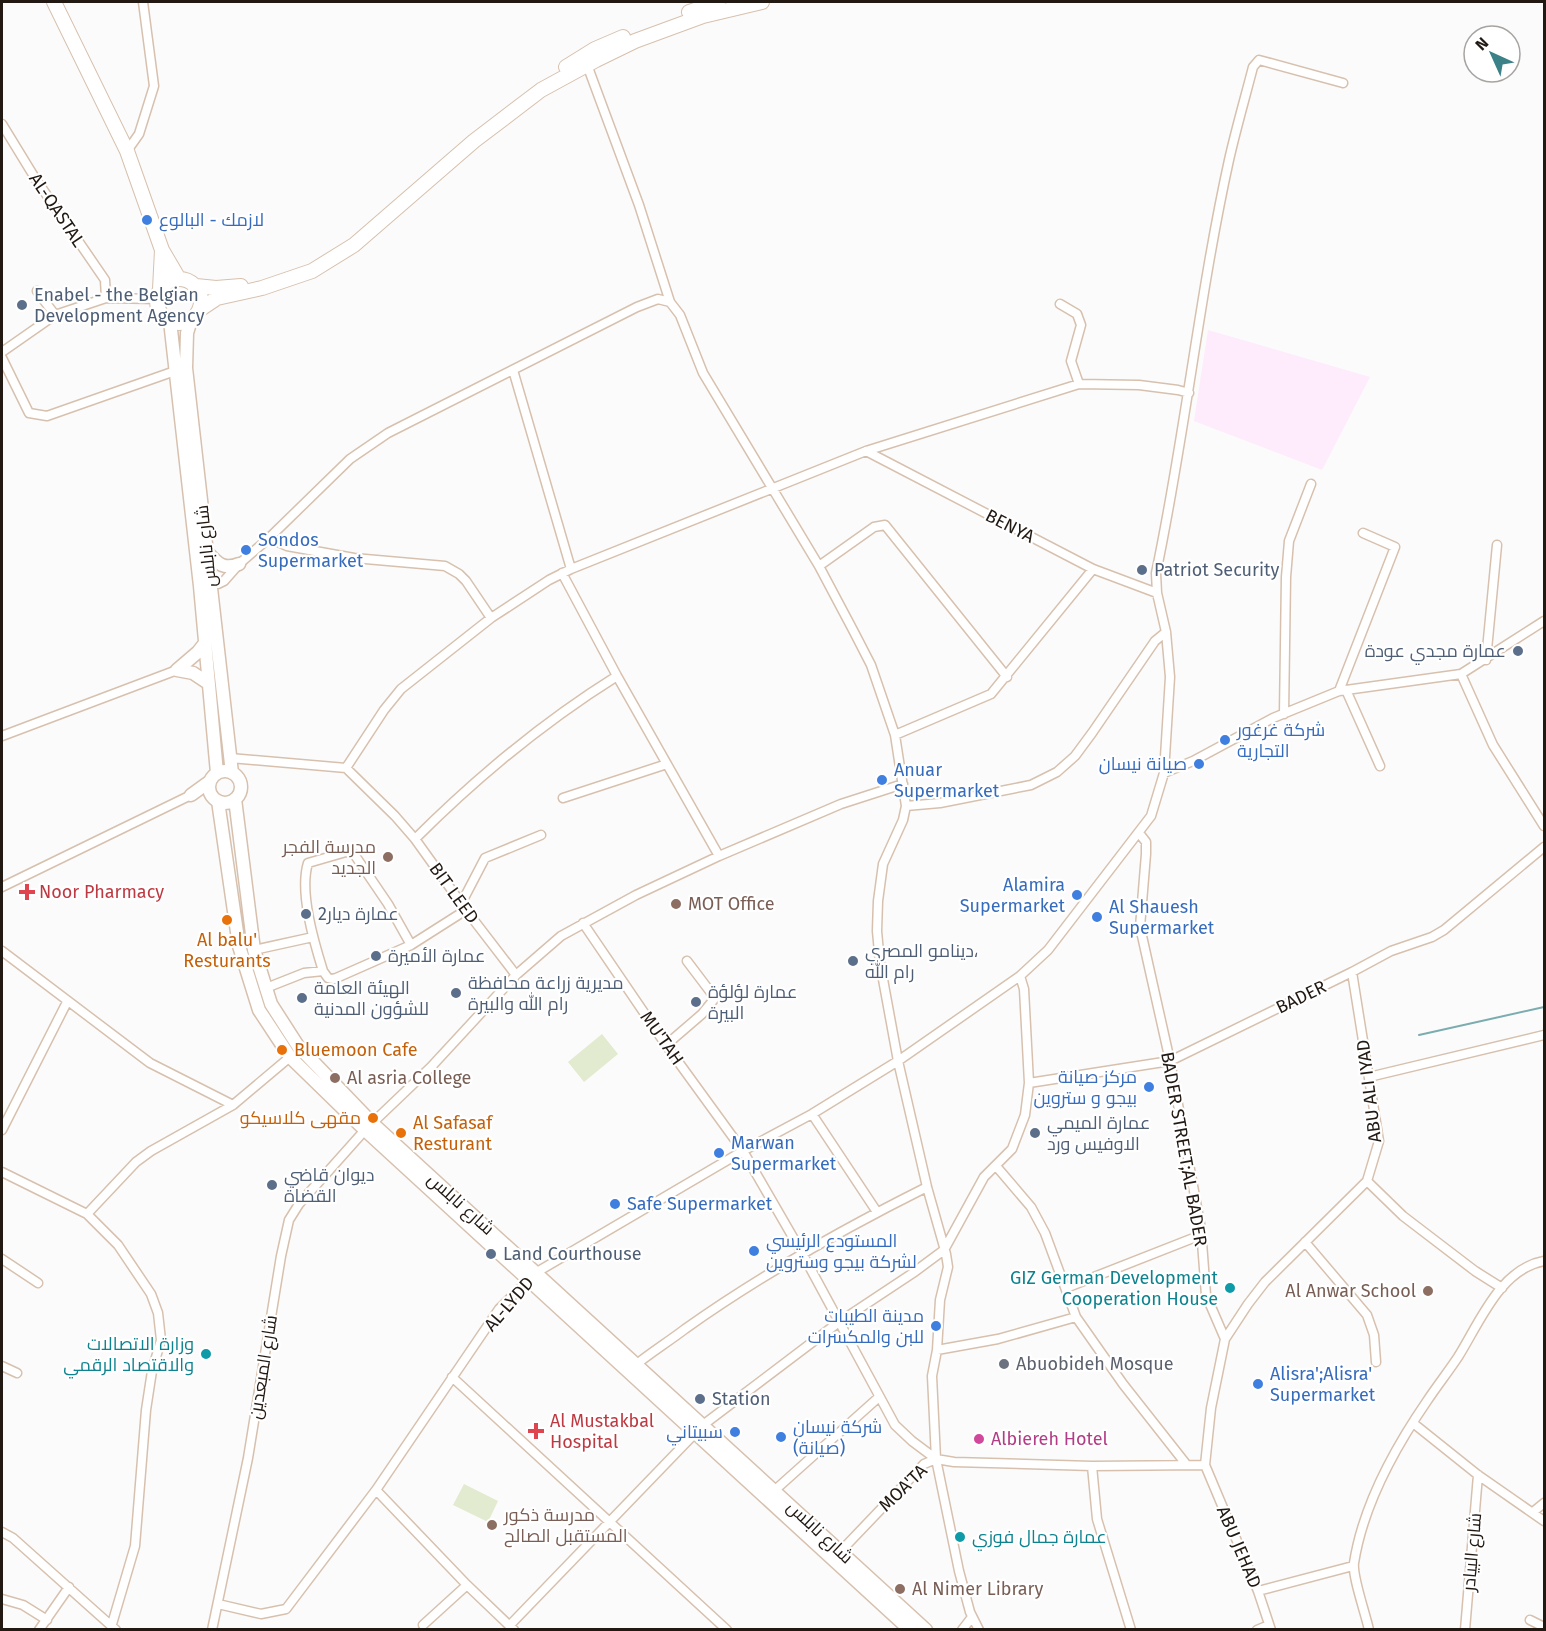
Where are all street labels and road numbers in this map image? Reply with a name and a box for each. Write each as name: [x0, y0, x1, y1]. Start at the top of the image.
street label: AL-QASTAL: [24, 169, 90, 251]
street label: شارع نابلس: [191, 504, 222, 588]
street label: BENYA: [982, 504, 1039, 548]
street label: BIT LEED: [424, 858, 484, 928]
street label: BADER: [1272, 975, 1330, 1019]
street label: MU'TAH: [635, 1007, 689, 1069]
street label: ABU ALI IYAD: [1352, 1038, 1386, 1144]
street label: BADER STREET;AL BADER: [1156, 1050, 1212, 1248]
street label: شارع نابلس: [422, 1168, 499, 1241]
street label: AL-LYDD: [479, 1272, 539, 1336]
street label: شارع المبعدين: [244, 1313, 283, 1421]
street label: MOA'TA: [874, 1459, 932, 1516]
street label: شارع نابلس: [782, 1496, 858, 1569]
street label: ABU JEHAD: [1212, 1503, 1266, 1591]
street label: شارع البيادر: [1458, 1512, 1487, 1593]

